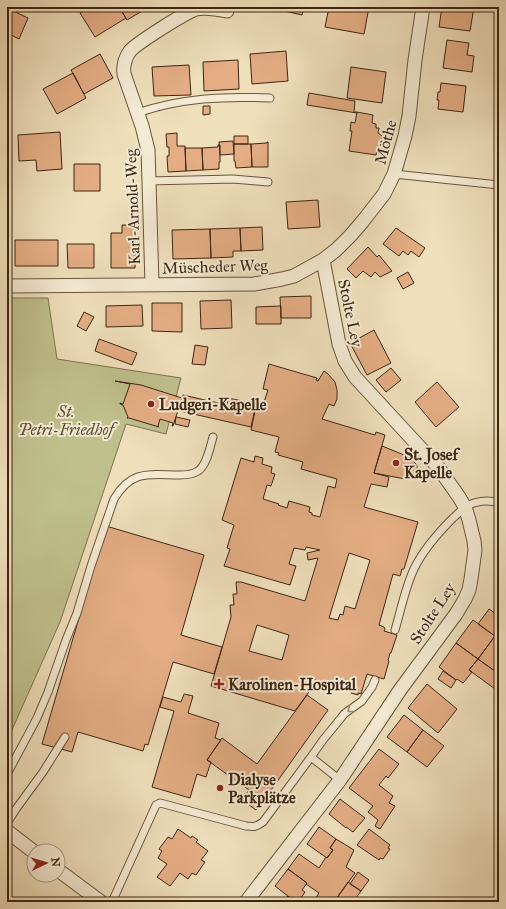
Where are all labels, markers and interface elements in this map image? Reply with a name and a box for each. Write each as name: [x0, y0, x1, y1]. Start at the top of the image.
street label: Möthe: [370, 117, 401, 167]
street label: Karl-Arnold-Weg: [121, 148, 145, 265]
street label: Müscheder Weg: [162, 255, 269, 279]
street label: Stolte Ley: [334, 277, 367, 349]
place label: Ludgeri-Kapelle: [159, 395, 267, 415]
marker: Ludgeri-Kapelle: [146, 399, 156, 409]
park label: St. Petri-Friedhof: [18, 402, 118, 439]
place label: St. Josef Kapelle: [404, 445, 460, 483]
marker: St. Josef Kapelle: [391, 458, 401, 468]
street label: Stolte Ley: [406, 579, 459, 647]
place label: Karolinen-Hospital: [228, 675, 357, 695]
marker: Karolinen-Hospital: [213, 678, 225, 690]
one-way arrow: [348, 705, 355, 712]
place label: Dialyse Parkplätze: [228, 770, 296, 808]
marker: Dialyse Parkplätze: [215, 783, 225, 793]
north arrow: [26, 843, 66, 883]
text: N: [49, 857, 62, 868]

